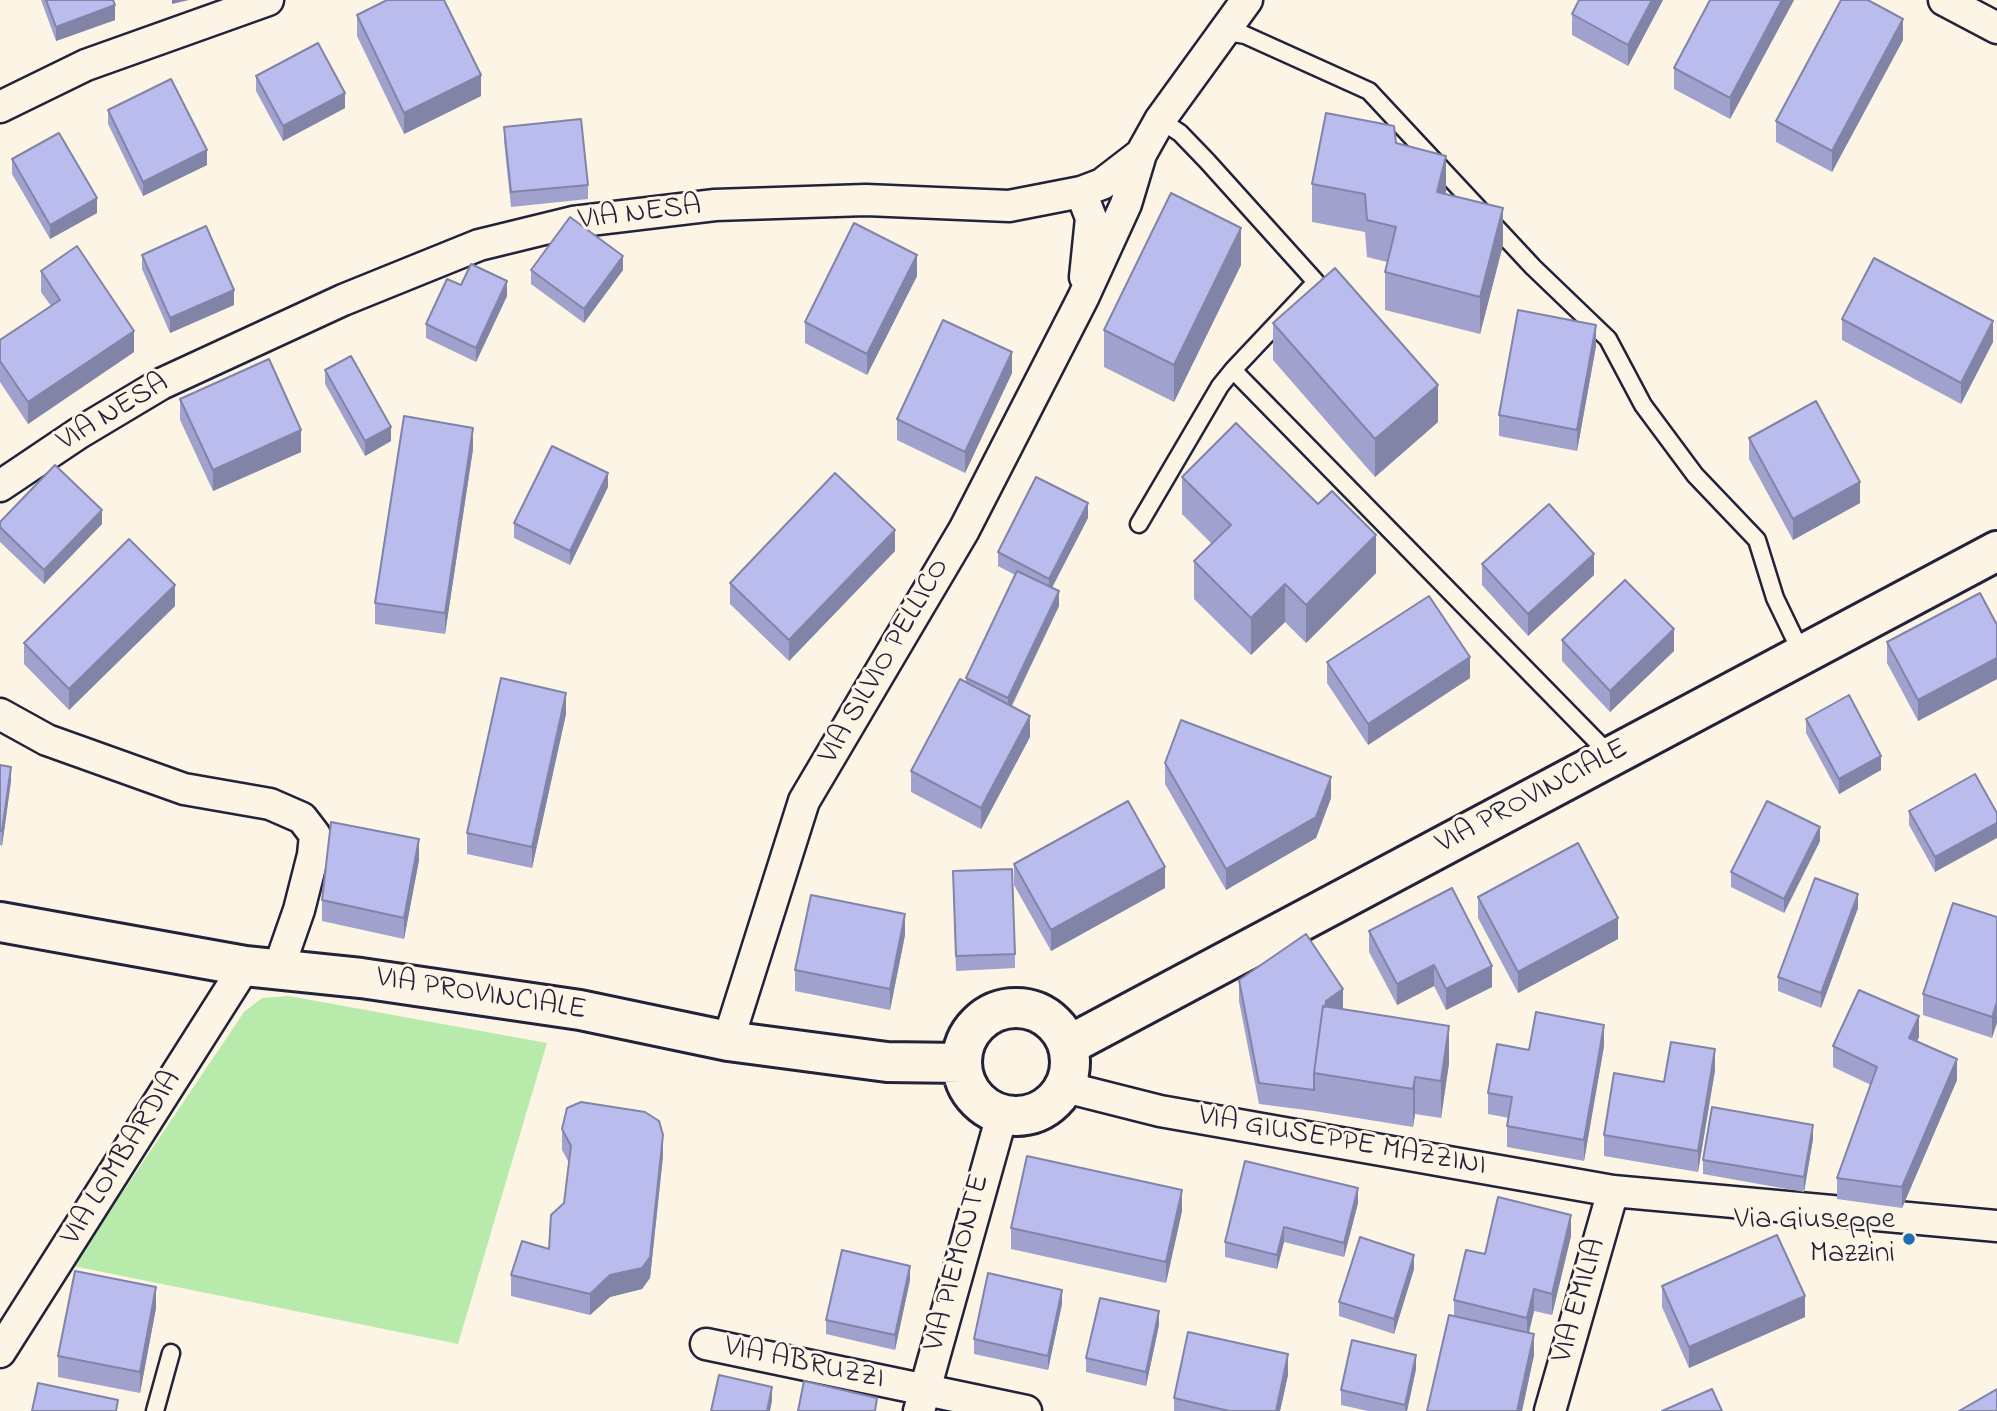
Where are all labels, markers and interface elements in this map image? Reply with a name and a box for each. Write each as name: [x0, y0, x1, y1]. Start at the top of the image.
street label: VIA NESA: [577, 190, 703, 240]
street label: VIA NESA: [52, 367, 176, 461]
street label: VIA SILVIO PELLICO: [813, 553, 959, 771]
street label: VIA PROVINCIALE: [1431, 732, 1635, 864]
street label: VIA PROVINCIALE: [373, 962, 589, 1030]
street label: VIA LOMBARDIA: [55, 1065, 191, 1253]
street label: VIA GIUSEPPE MAZZINI: [1195, 1100, 1489, 1186]
street label: VIA PIEMONTE: [918, 1171, 1000, 1355]
place label: Via Giuseppe Mazzini: [1734, 1204, 1895, 1274]
marker: Via Giuseppe Mazzini: [1901, 1231, 1917, 1247]
street label: VIA EMILIA: [1546, 1235, 1616, 1367]
street label: VIA ABRUZZI: [721, 1331, 887, 1399]

